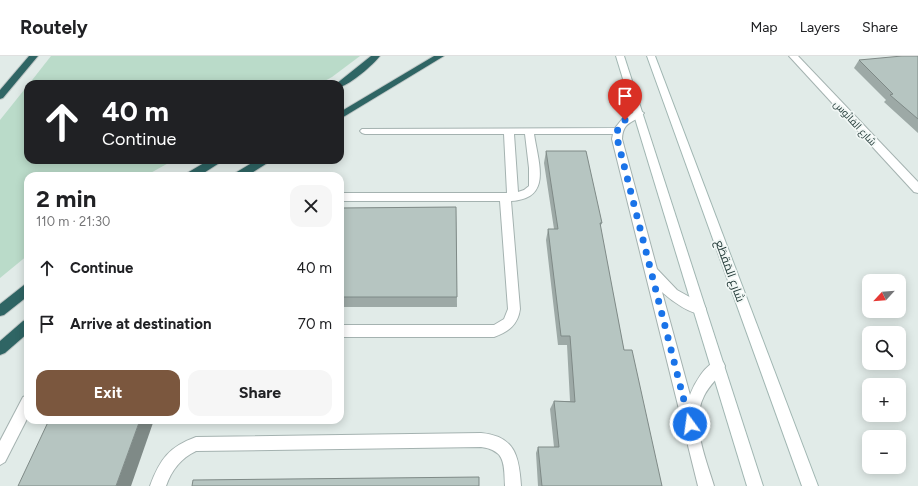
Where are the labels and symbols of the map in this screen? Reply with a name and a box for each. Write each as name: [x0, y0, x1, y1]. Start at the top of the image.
pin: [608, 79, 642, 120]
street label: شارع الفانُوس: [831, 98, 879, 148]
street label: شارع المَقطَع: [711, 238, 748, 304]
north arrow: [862, 274, 906, 318]
position arrow: [669, 403, 711, 445]

